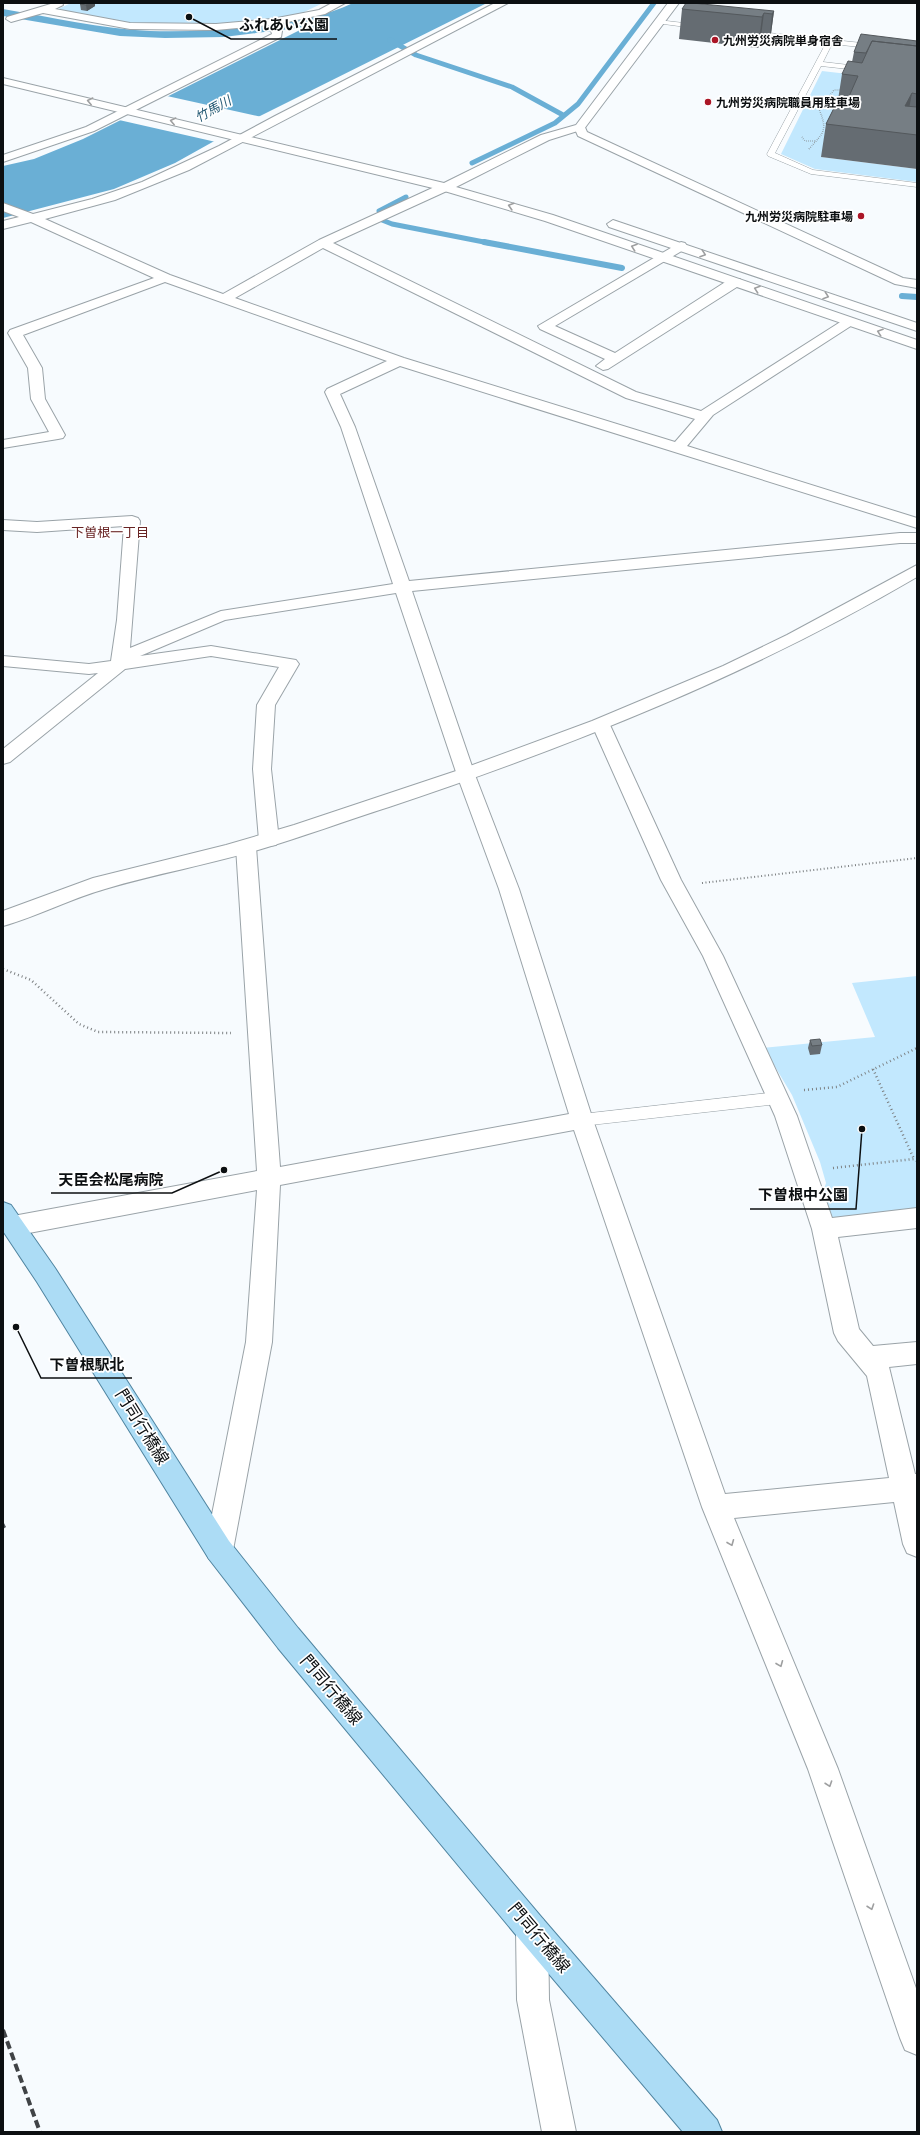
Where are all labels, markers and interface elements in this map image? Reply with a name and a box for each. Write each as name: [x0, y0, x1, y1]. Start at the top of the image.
callout: ふれあい公園: [231, 12, 337, 39]
text: ふれあい公園: [239, 15, 329, 34]
place label: 九州労災病院単身宿舎: [723, 33, 843, 48]
marker: 九州労災病院単身宿舎: [710, 35, 720, 45]
water label: 竹馬川: [192, 91, 236, 126]
place label: 九州労災病院職員用駐車場: [716, 95, 860, 110]
marker: 九州労災病院職員用駐車場: [703, 97, 713, 107]
one-way arrow: [87, 98, 93, 106]
one-way arrow: [170, 118, 176, 126]
one-way arrow: [508, 202, 515, 211]
place label: 九州労災病院駐車場: [745, 209, 853, 224]
marker: 九州労災病院駐車場: [856, 211, 866, 221]
one-way arrow: [631, 243, 638, 252]
one-way arrow: [700, 249, 707, 257]
one-way arrow: [754, 286, 761, 294]
one-way arrow: [823, 291, 830, 299]
one-way arrow: [877, 328, 884, 337]
district label: 下曽根一丁目: [71, 524, 149, 541]
callout: 天臣会松尾病院: [51, 1166, 172, 1193]
text: 天臣会松尾病院: [58, 1170, 164, 1189]
callout: 下曽根中公園: [750, 1182, 856, 1209]
text: 下曽根中公園: [758, 1185, 848, 1204]
callout: 下曽根駅北: [41, 1351, 132, 1378]
text: 下曽根駅北: [49, 1355, 125, 1374]
street label: 門司行橋線: [111, 1385, 173, 1469]
one-way arrow: [726, 1539, 734, 1547]
street label: 門司行橋線: [296, 1651, 366, 1729]
one-way arrow: [776, 1660, 784, 1667]
one-way arrow: [824, 1781, 832, 1788]
street label: 門司行橋線: [504, 1899, 574, 1977]
one-way arrow: [867, 1903, 875, 1910]

